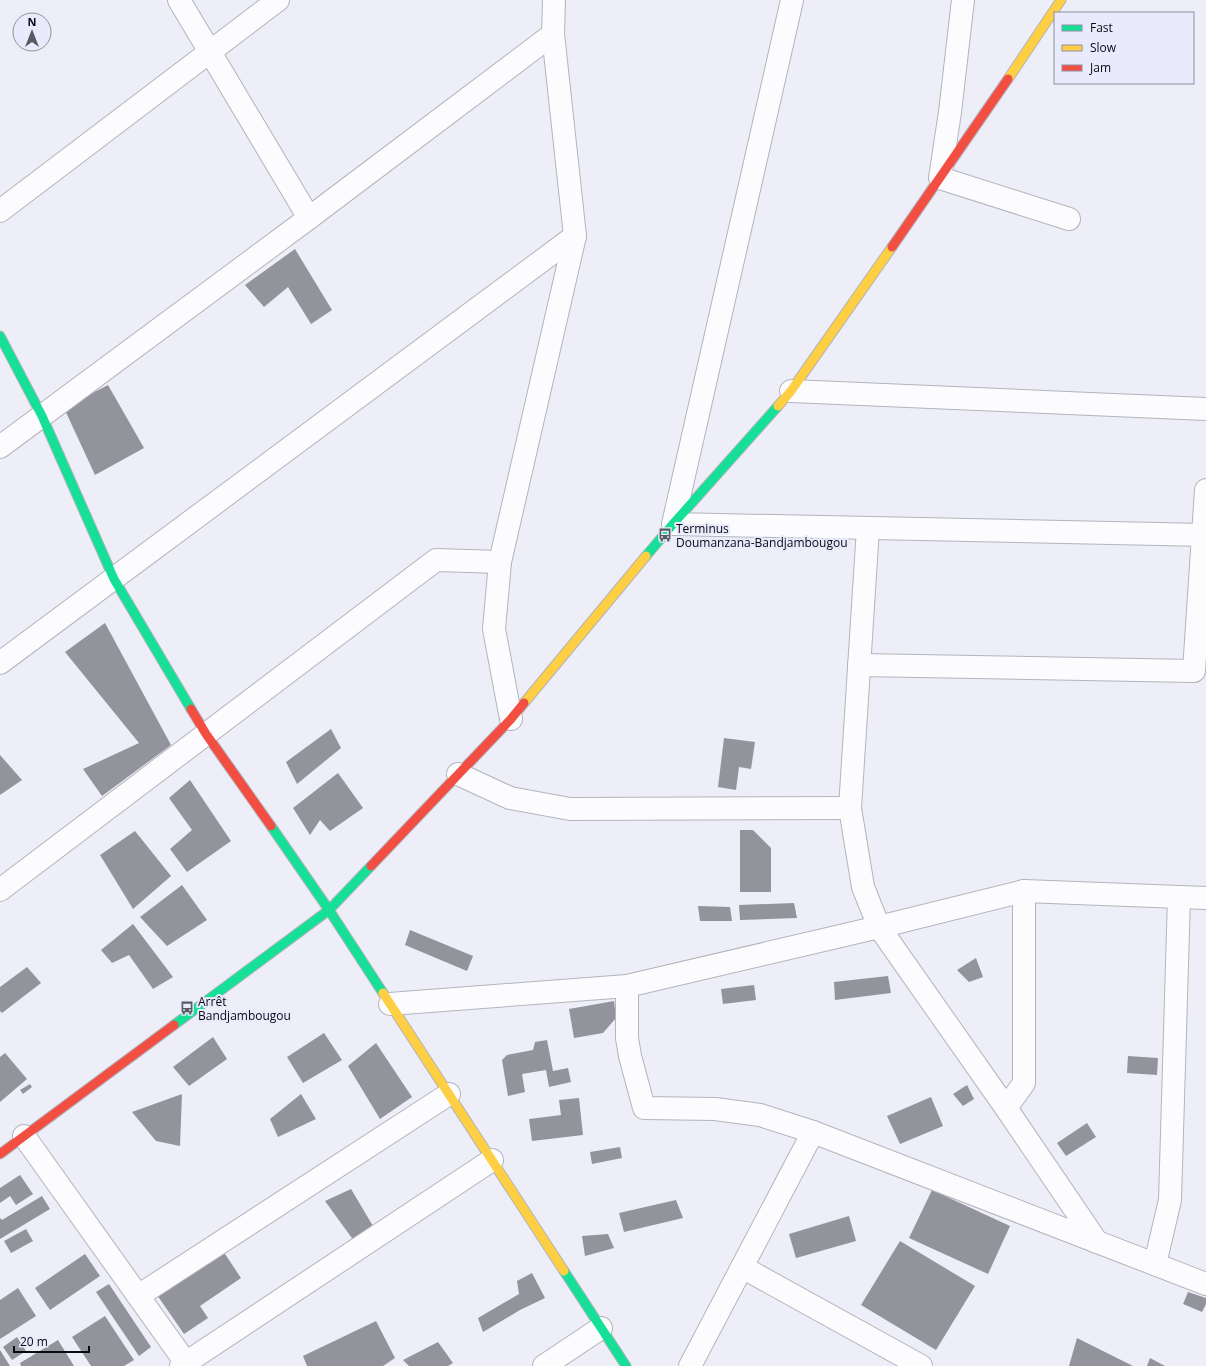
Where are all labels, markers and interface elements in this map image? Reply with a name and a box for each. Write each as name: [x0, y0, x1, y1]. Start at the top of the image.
north arrow: [12, 12, 52, 52]
legend: [1054, 12, 1194, 84]
text: N: [28, 14, 36, 29]
text: Fast: [1090, 19, 1113, 36]
text: Slow: [1090, 39, 1117, 56]
text: Jam: [1089, 59, 1111, 76]
place label: Terminus Doumanzana-Bandjambougou: [676, 520, 848, 551]
bus stop icon: Terminus Doumanzana-Bandjambougou: [657, 527, 673, 543]
place label: Arrêt Bandjambougou: [198, 993, 291, 1024]
bus stop icon: Arrêt Bandjambougou: [179, 1000, 195, 1016]
scale bar: [14, 1328, 89, 1354]
text: 20 m: [20, 1333, 48, 1350]

